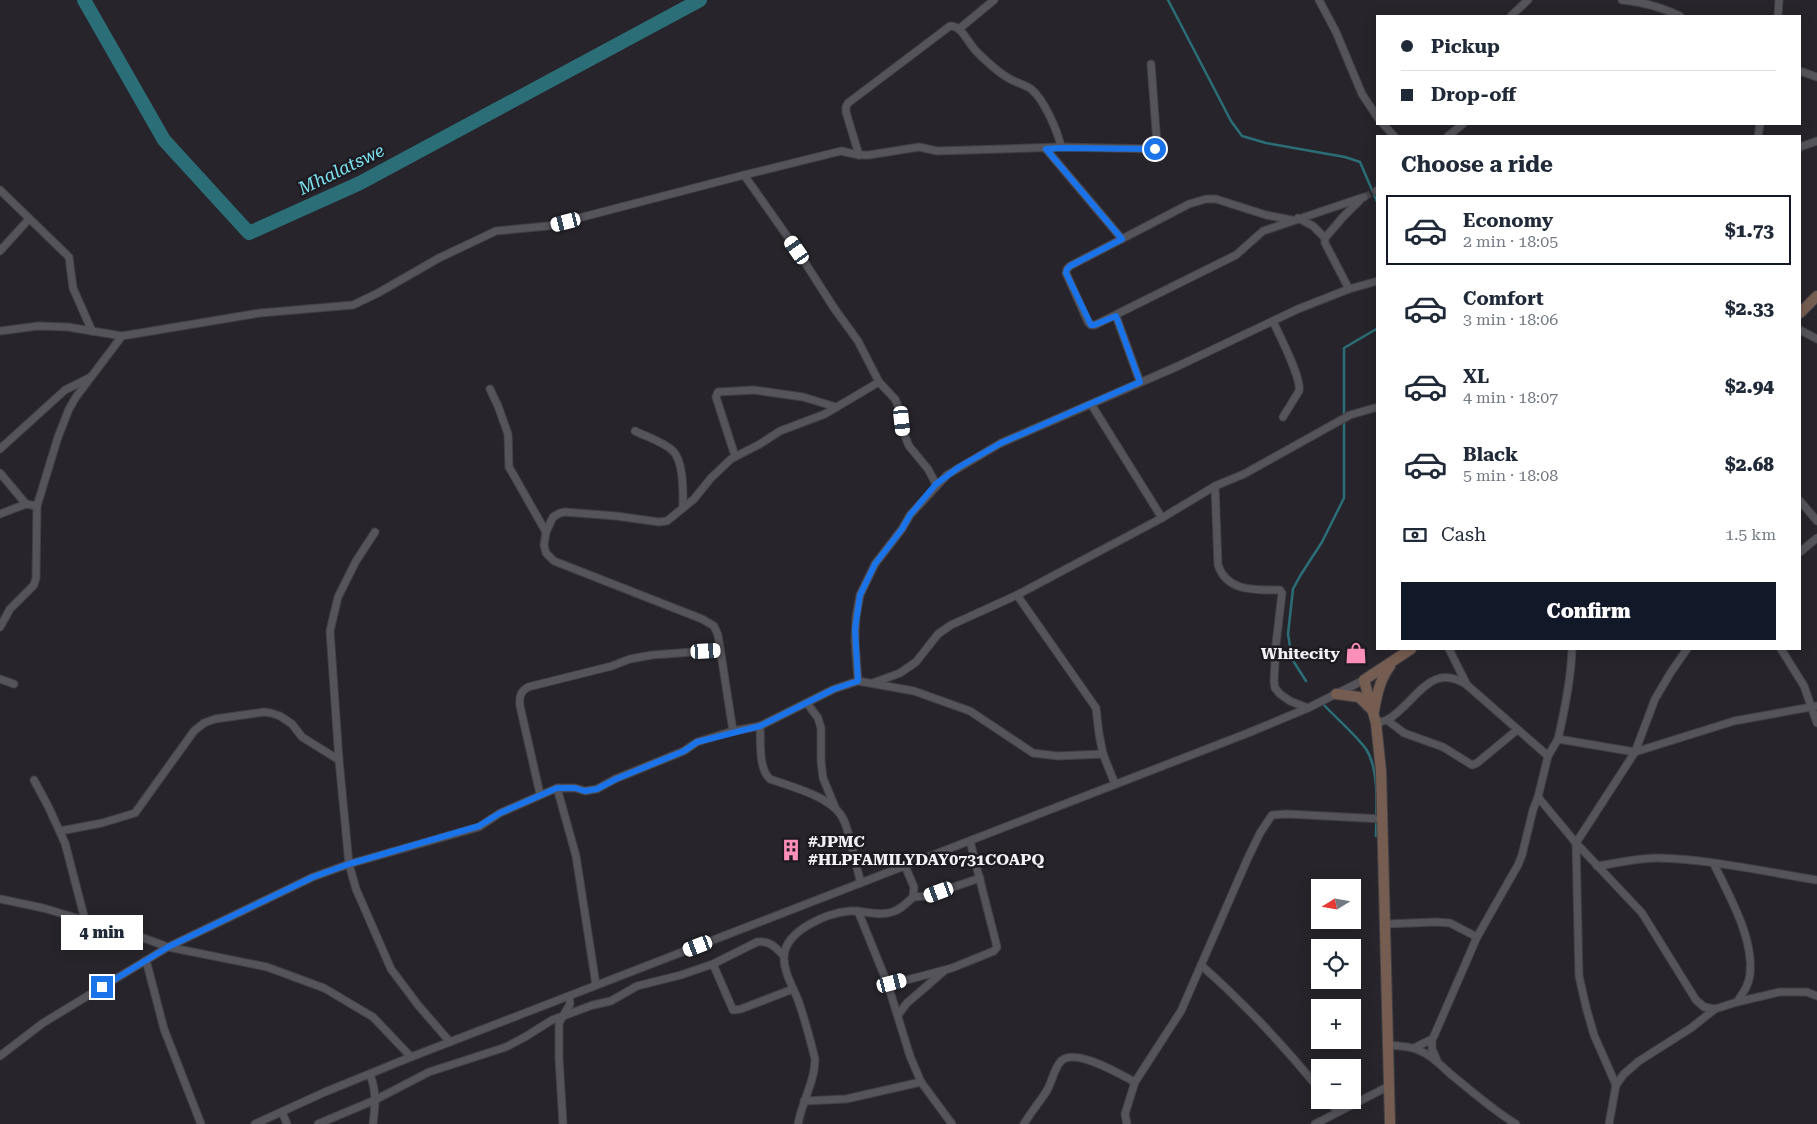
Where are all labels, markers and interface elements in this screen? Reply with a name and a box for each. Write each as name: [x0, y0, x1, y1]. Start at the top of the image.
text: Pickup: [1431, 35, 1500, 58]
text: Drop-off: [1431, 83, 1516, 106]
route start: [1144, 138, 1166, 160]
water label: Mhalatswe: [294, 139, 387, 199]
text: Choose a ride: [1401, 152, 1553, 177]
icon: car: [1403, 208, 1448, 253]
text: Economy: [1463, 209, 1553, 232]
car: [549, 211, 582, 233]
text: $1.73: [1725, 219, 1774, 242]
text: 2 min · 18:05: [1463, 232, 1558, 251]
car: [782, 233, 811, 267]
icon: car: [1403, 286, 1448, 331]
text: Comfort: [1463, 287, 1544, 310]
text: $2.33: [1725, 297, 1774, 320]
text: 3 min · 18:06: [1463, 310, 1558, 329]
icon: car: [1403, 364, 1448, 409]
text: XL: [1463, 365, 1489, 388]
text: $2.94: [1725, 375, 1774, 398]
text: 4 min · 18:07: [1463, 388, 1558, 407]
car: [892, 405, 911, 437]
icon: car: [1403, 442, 1448, 487]
text: Black: [1463, 443, 1518, 466]
text: $2.68: [1725, 453, 1774, 476]
text: 5 min · 18:08: [1463, 466, 1558, 485]
icon: cash: [1401, 521, 1429, 549]
text: Cash: [1441, 523, 1486, 546]
text: 1.5 km: [1725, 525, 1776, 544]
button: Confirm: [1401, 582, 1776, 640]
shop icon: Whitecity: [1343, 640, 1369, 666]
car: [690, 643, 721, 659]
place label: Whitecity: [1261, 644, 1340, 663]
place label: #JPMC #HLPFAMILYDAY0731COAPQ: [808, 832, 1045, 869]
building icon: #JPMC #HLPFAMILYDAY0731COAPQ: [778, 837, 804, 863]
north arrow: [1311, 879, 1361, 929]
map controls: [1311, 879, 1361, 1109]
car: [922, 880, 955, 904]
callout: 4 min: [61, 914, 143, 950]
text: 4 min: [80, 923, 124, 942]
car: [681, 934, 714, 958]
button: locate: [1311, 939, 1361, 989]
car: [875, 972, 908, 994]
route end: [91, 976, 113, 998]
button: +: [1311, 999, 1361, 1049]
button: −: [1311, 1059, 1361, 1109]

